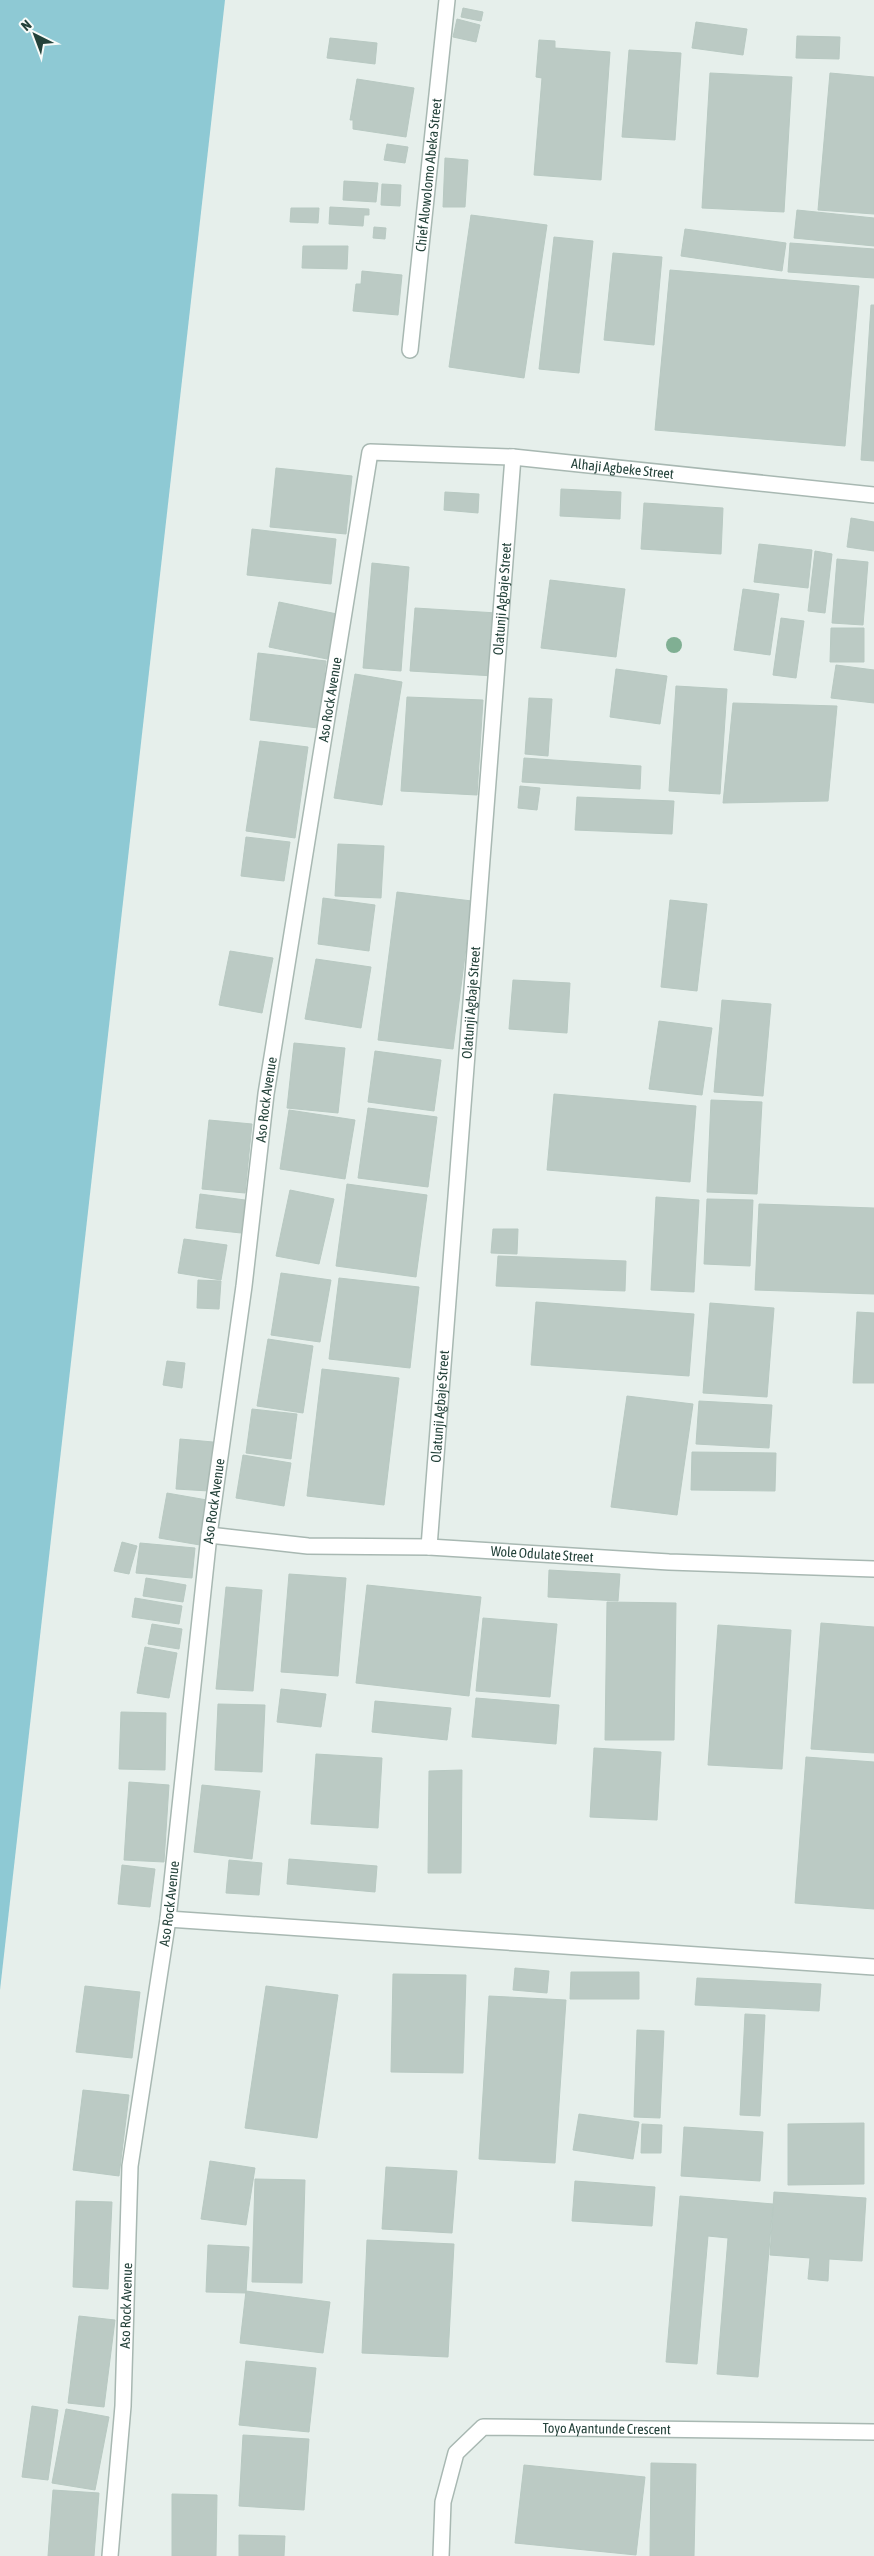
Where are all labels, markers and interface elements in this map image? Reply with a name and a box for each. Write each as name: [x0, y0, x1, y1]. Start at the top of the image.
north arrow: [10, 10, 60, 60]
text: N: [18, 17, 35, 34]
street label: Chief Alowolomo Abeka Street: [412, 97, 445, 253]
street label: Alhaji Agbeke Street: [570, 455, 675, 482]
street label: Olatunji Agbaje Street: [490, 542, 514, 656]
street label: Aso Rock Avenue: [315, 656, 345, 743]
street label: Olatunji Agbaje Street: [459, 946, 483, 1059]
street label: Aso Rock Avenue: [253, 1056, 280, 1143]
street label: Olatunji Agbaje Street: [428, 1350, 452, 1463]
street label: Aso Rock Avenue: [200, 1457, 228, 1545]
street label: Wole Odulate Street: [490, 1543, 594, 1565]
street label: Aso Rock Avenue: [156, 1860, 182, 1947]
street label: Aso Rock Avenue: [117, 2262, 135, 2349]
street label: Toyo Ayantunde Crescent: [542, 2420, 671, 2437]

